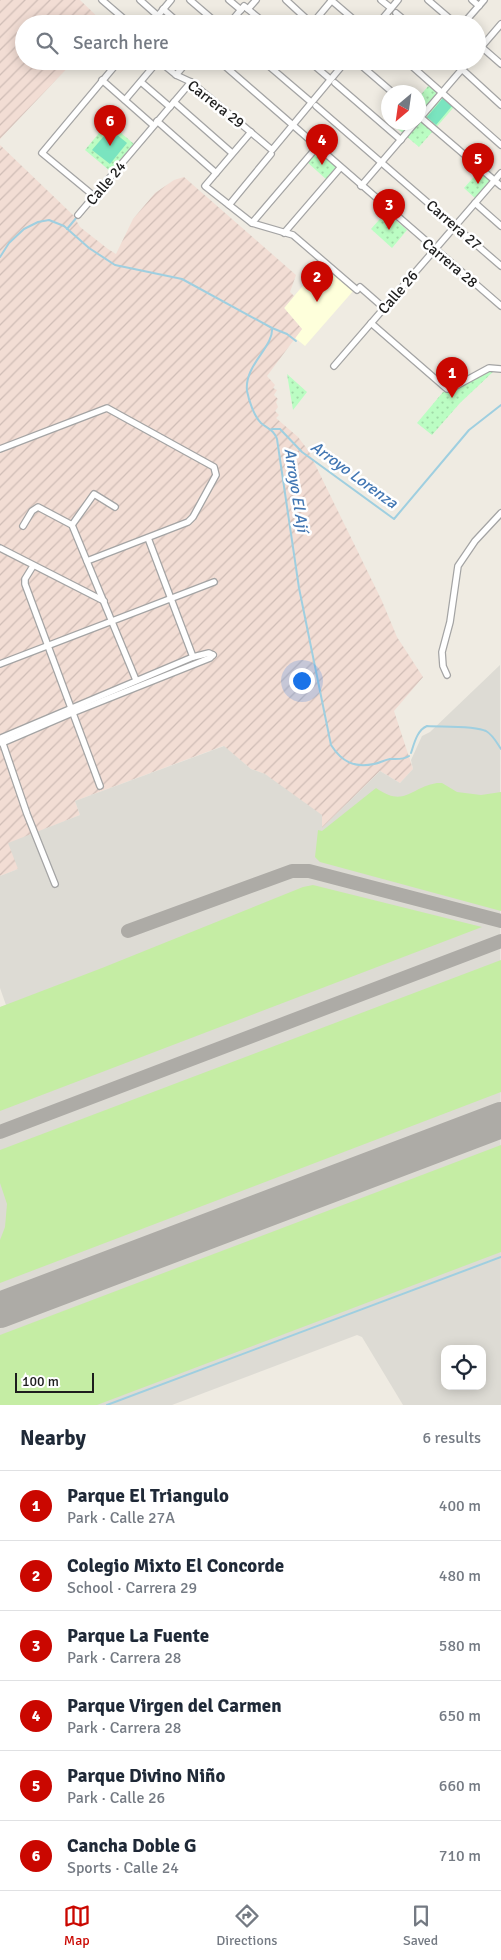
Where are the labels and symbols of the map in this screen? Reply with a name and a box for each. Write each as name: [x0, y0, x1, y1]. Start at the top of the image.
street label: Carrera 29: [184, 76, 248, 132]
north arrow: [381, 85, 426, 130]
pin: 6: [94, 105, 126, 146]
pin: 4: [306, 124, 338, 165]
pin: 5: [462, 143, 494, 184]
street label: Calle 24: [82, 157, 130, 209]
pin: 3: [373, 189, 405, 230]
street label: Carrera 27: [423, 196, 485, 254]
street label: Carrera 28: [418, 234, 482, 292]
pin: 2: [301, 261, 333, 302]
street label: Calle 26: [374, 266, 422, 318]
pin: 1: [436, 357, 468, 398]
water label: Arroyo Lorenza: [307, 437, 402, 514]
water label: Arroyo El Ají: [280, 447, 313, 536]
your location: [289, 668, 315, 694]
scale bar: [15, 1370, 94, 1393]

